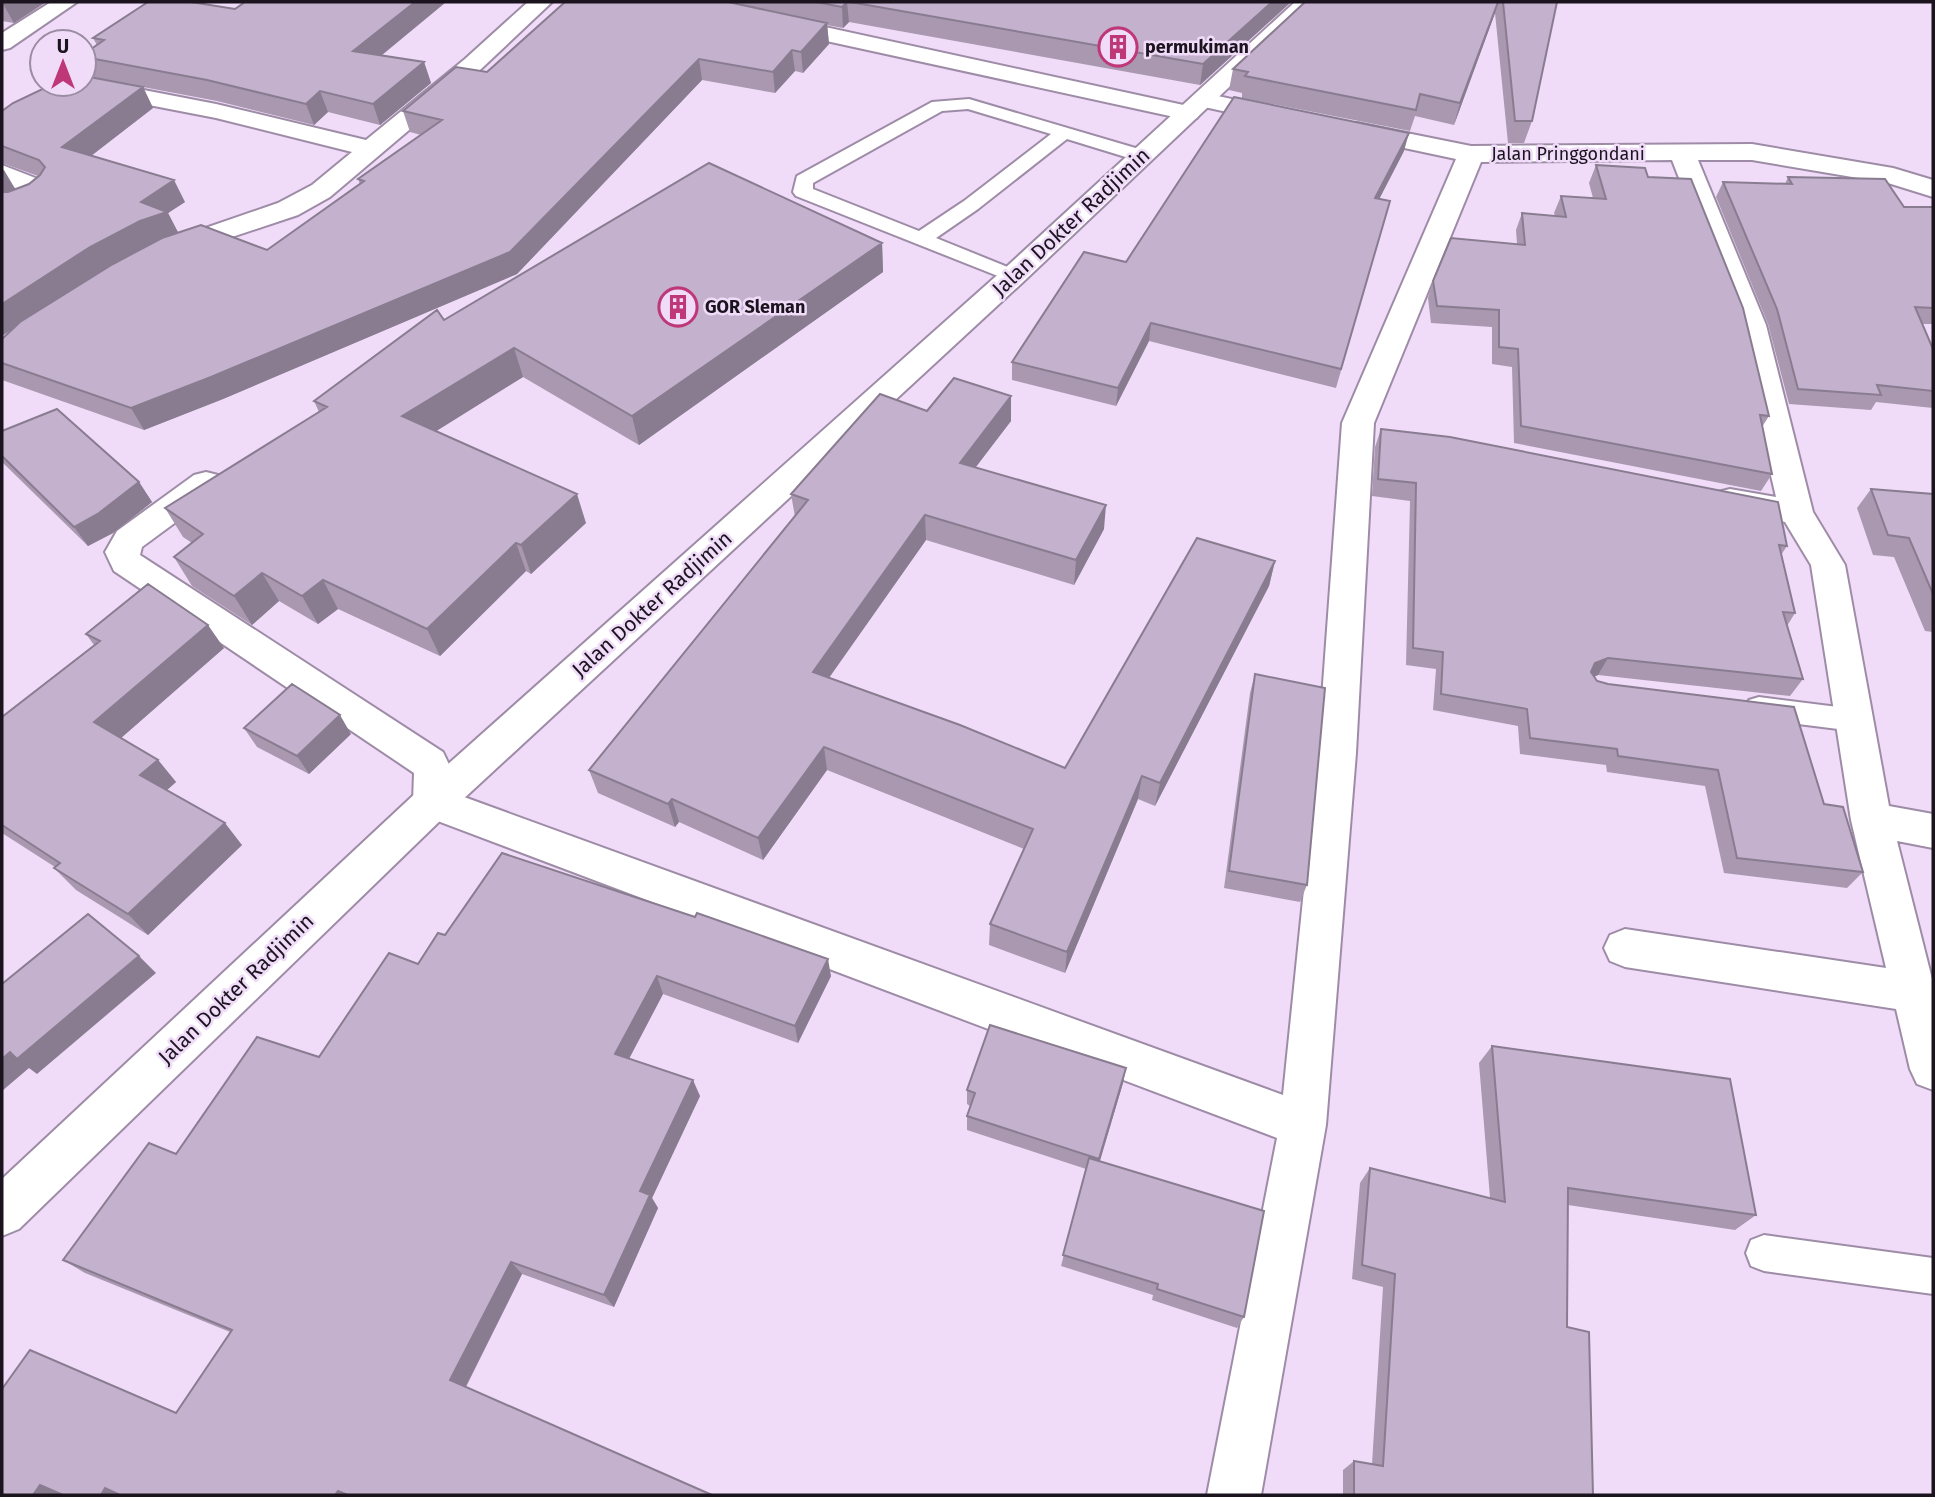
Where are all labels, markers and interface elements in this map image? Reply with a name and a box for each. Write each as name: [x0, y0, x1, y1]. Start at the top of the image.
building icon: permukiman: [1097, 26, 1139, 68]
north arrow: [28, 28, 98, 98]
text: U: [57, 35, 69, 58]
place label: permukiman: [1145, 36, 1249, 58]
street label: Jalan Dokter Radjimin: [987, 142, 1155, 302]
street label: Jalan Pringgondani: [1491, 143, 1645, 165]
building icon: GOR Sleman: [657, 286, 699, 328]
place label: GOR Sleman: [705, 296, 805, 318]
street label: Jalan Dokter Radjimin: [567, 525, 737, 683]
street label: Jalan Dokter Radjimin: [153, 908, 319, 1070]

